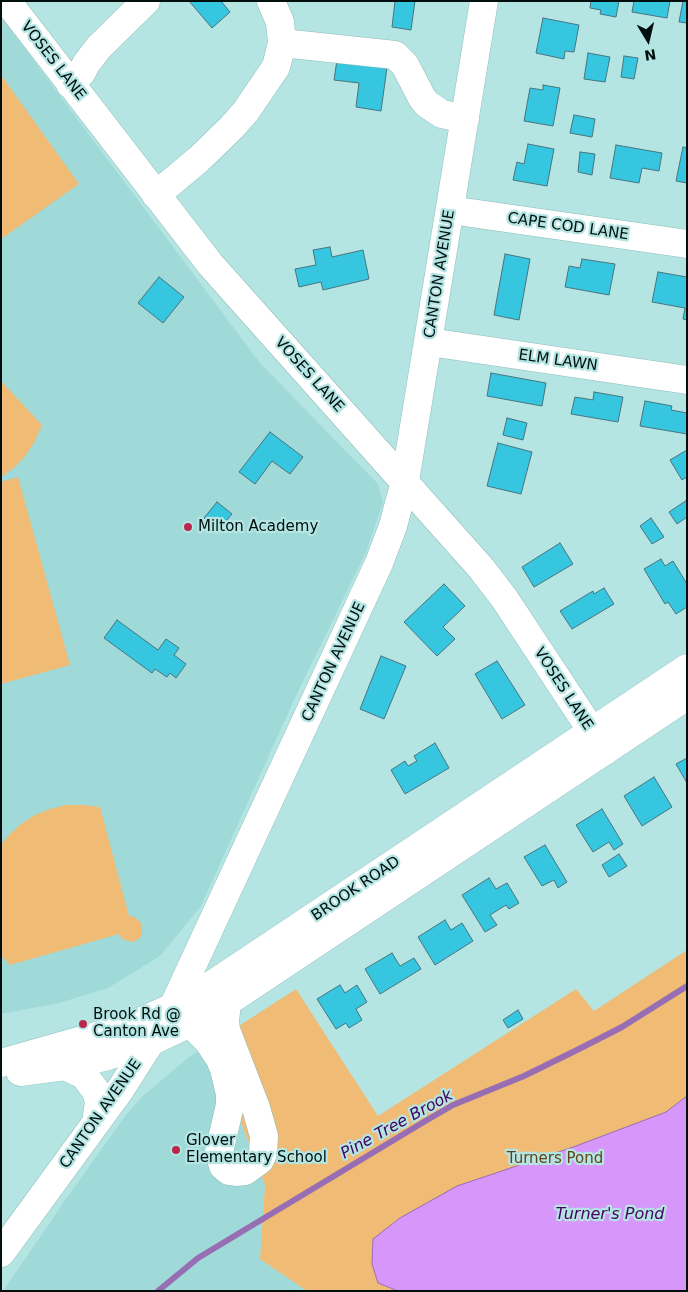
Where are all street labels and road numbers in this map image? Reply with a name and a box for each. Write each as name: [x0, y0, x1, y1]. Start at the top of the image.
street label: VOSES LANE: [17, 18, 89, 104]
street label: CANTON AVENUE: [421, 209, 459, 339]
street label: CAPE COD LANE: [506, 210, 630, 244]
street label: VOSES LANE: [271, 334, 347, 416]
street label: ELM LAWN: [517, 347, 599, 375]
street label: CANTON AVENUE: [298, 599, 370, 725]
street label: VOSES LANE: [530, 644, 596, 734]
street label: BROOK ROAD: [308, 853, 404, 925]
street label: CANTON AVENUE: [56, 1056, 146, 1172]

